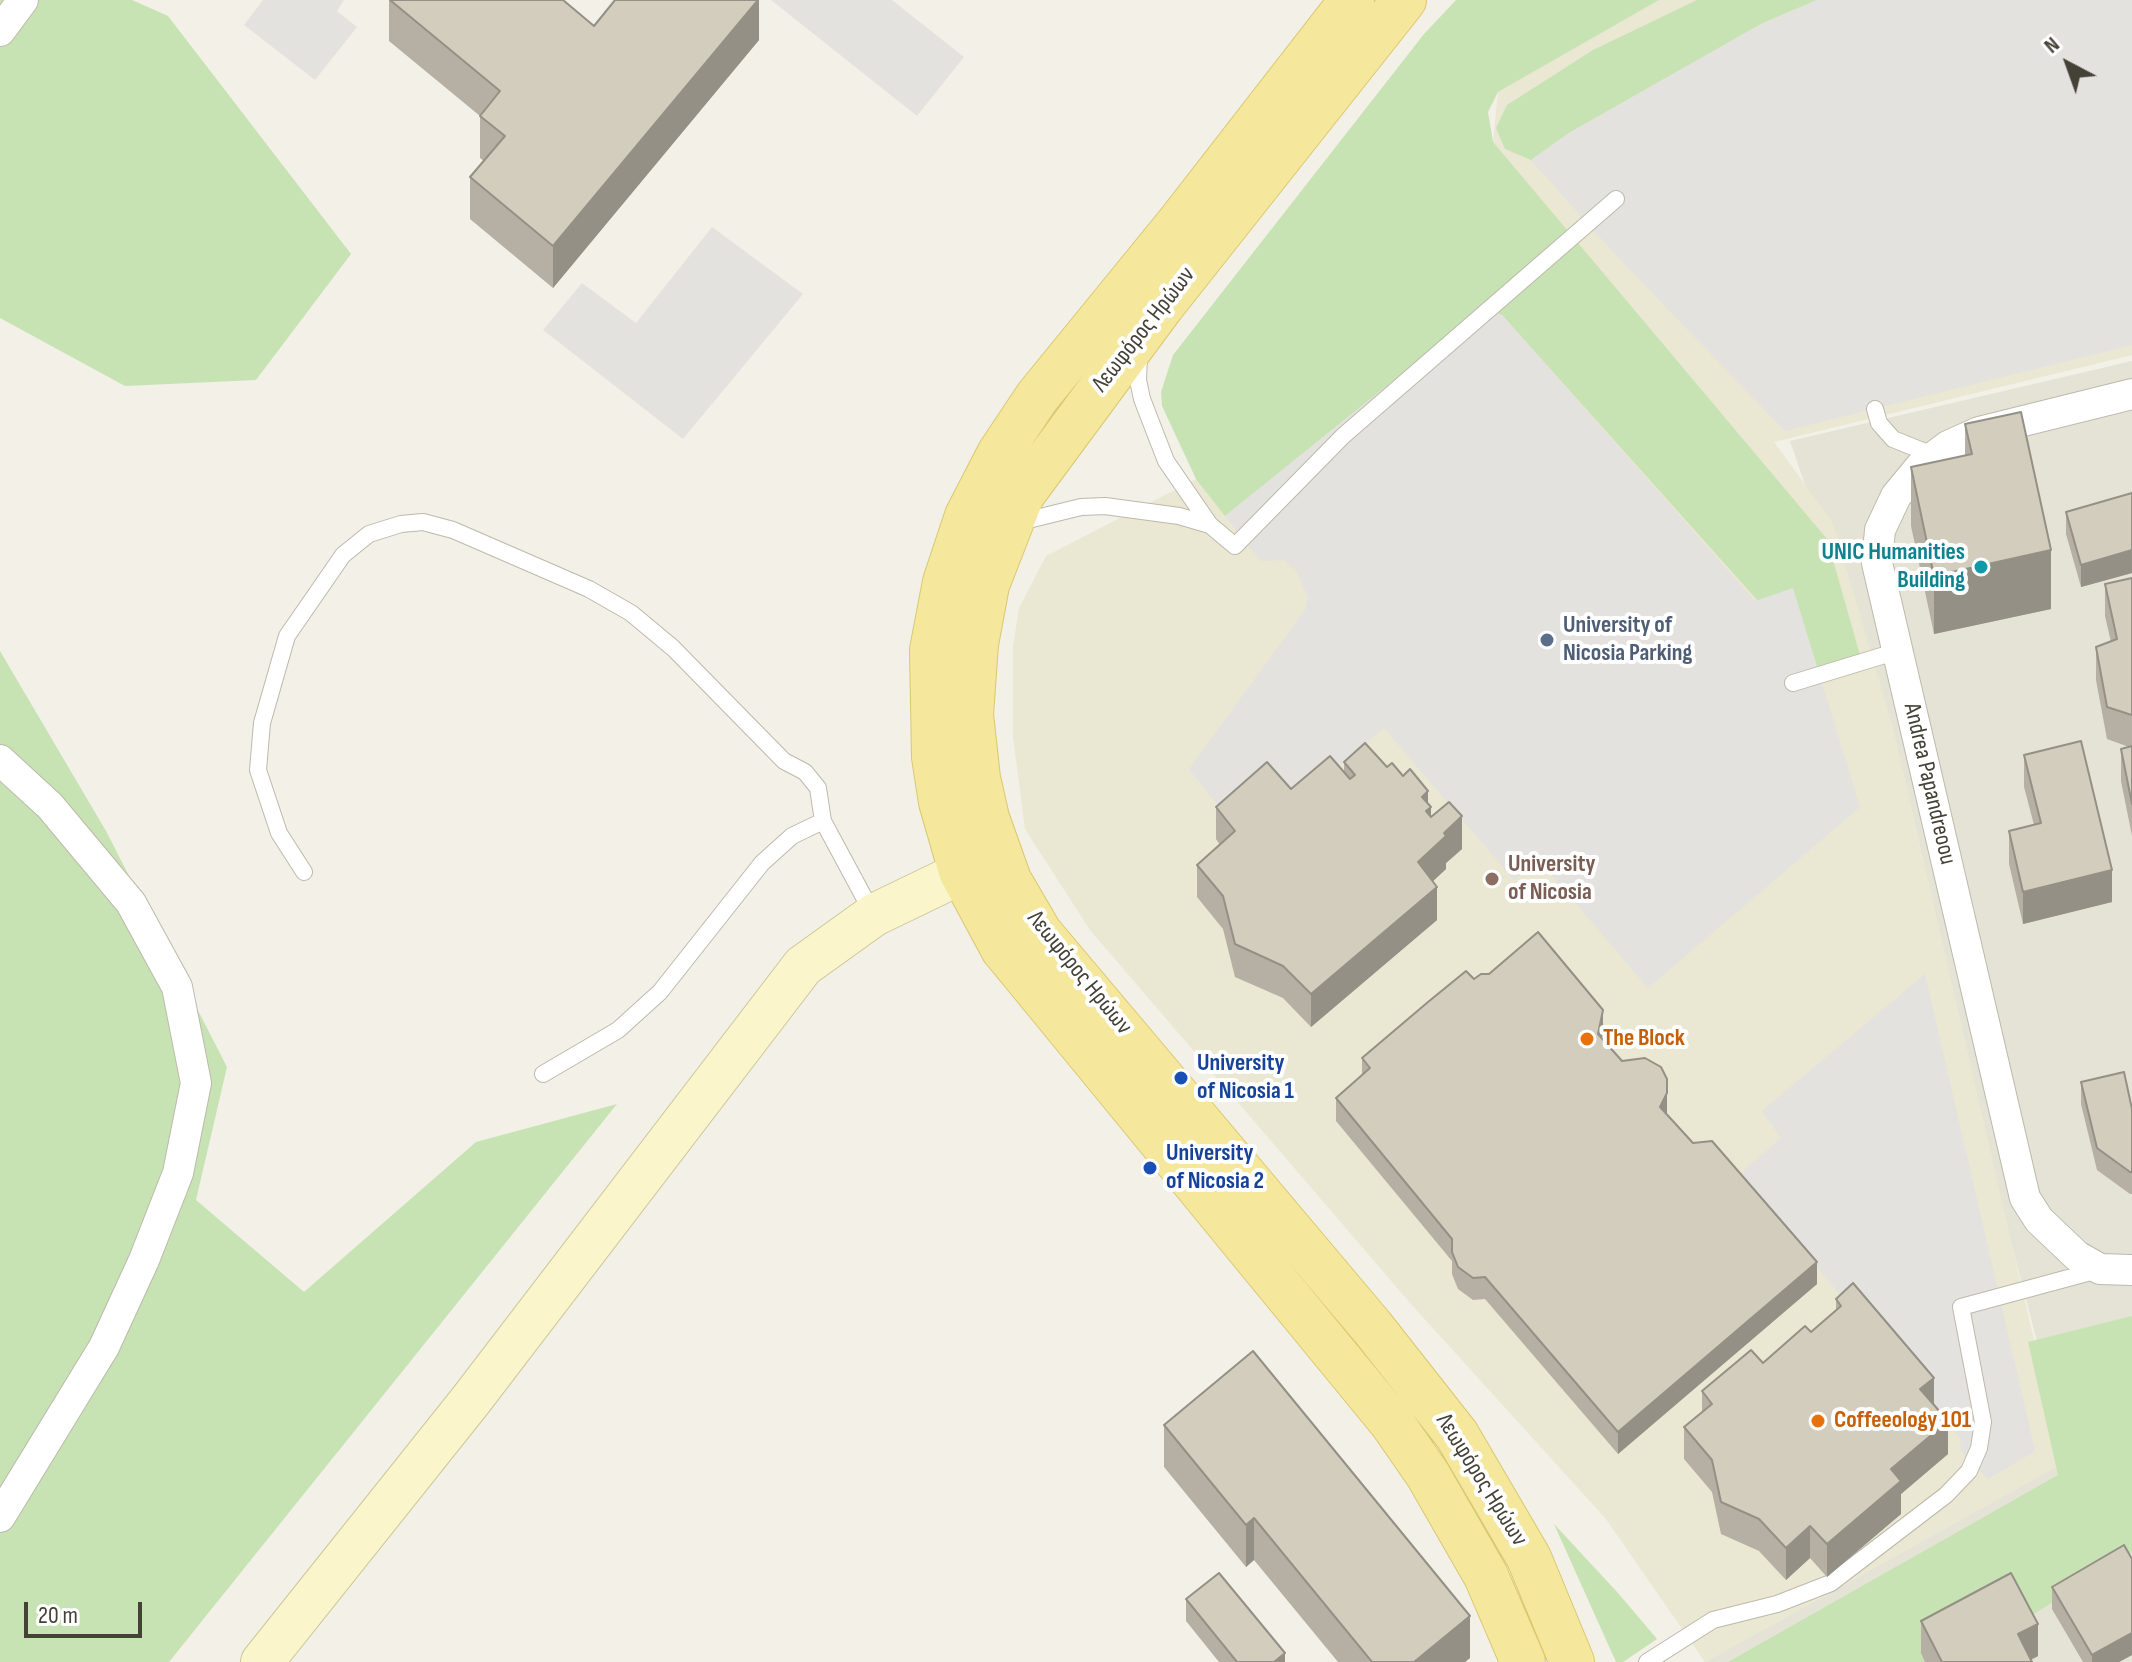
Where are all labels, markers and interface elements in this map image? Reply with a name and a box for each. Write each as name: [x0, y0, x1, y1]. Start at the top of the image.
north arrow: [2028, 24, 2108, 104]
text: N: [2039, 31, 2065, 60]
street label: Λεωφόρος Ηρώων: [1086, 262, 1202, 398]
place label: UNIC Humanities Building: [1821, 539, 1965, 595]
marker: UNIC Humanities Building: [1972, 558, 1990, 576]
place label: University of Nicosia Parking: [1563, 612, 1692, 668]
marker: University of Nicosia Parking: [1538, 631, 1556, 649]
street label: Andrea Papandreoou: [1896, 700, 1962, 868]
place label: University of Nicosia: [1508, 851, 1596, 907]
marker: University of Nicosia: [1483, 870, 1501, 888]
street label: Λεωφόρος Ηρώων: [1020, 905, 1138, 1041]
place label: The Block: [1603, 1025, 1685, 1053]
marker: The Block: [1578, 1030, 1596, 1048]
place label: University of Nicosia 1: [1197, 1050, 1294, 1106]
marker: University of Nicosia 1: [1172, 1069, 1190, 1087]
place label: University of Nicosia 2: [1166, 1140, 1264, 1196]
marker: University of Nicosia 2: [1141, 1159, 1159, 1177]
place label: Coffeeology 101: [1834, 1407, 1971, 1435]
street label: Λεωφόρος Ηρώων: [1429, 1409, 1533, 1551]
marker: Coffeeology 101: [1809, 1412, 1827, 1430]
scale bar: [28, 1586, 146, 1636]
text: 20 m: [38, 1601, 78, 1630]

